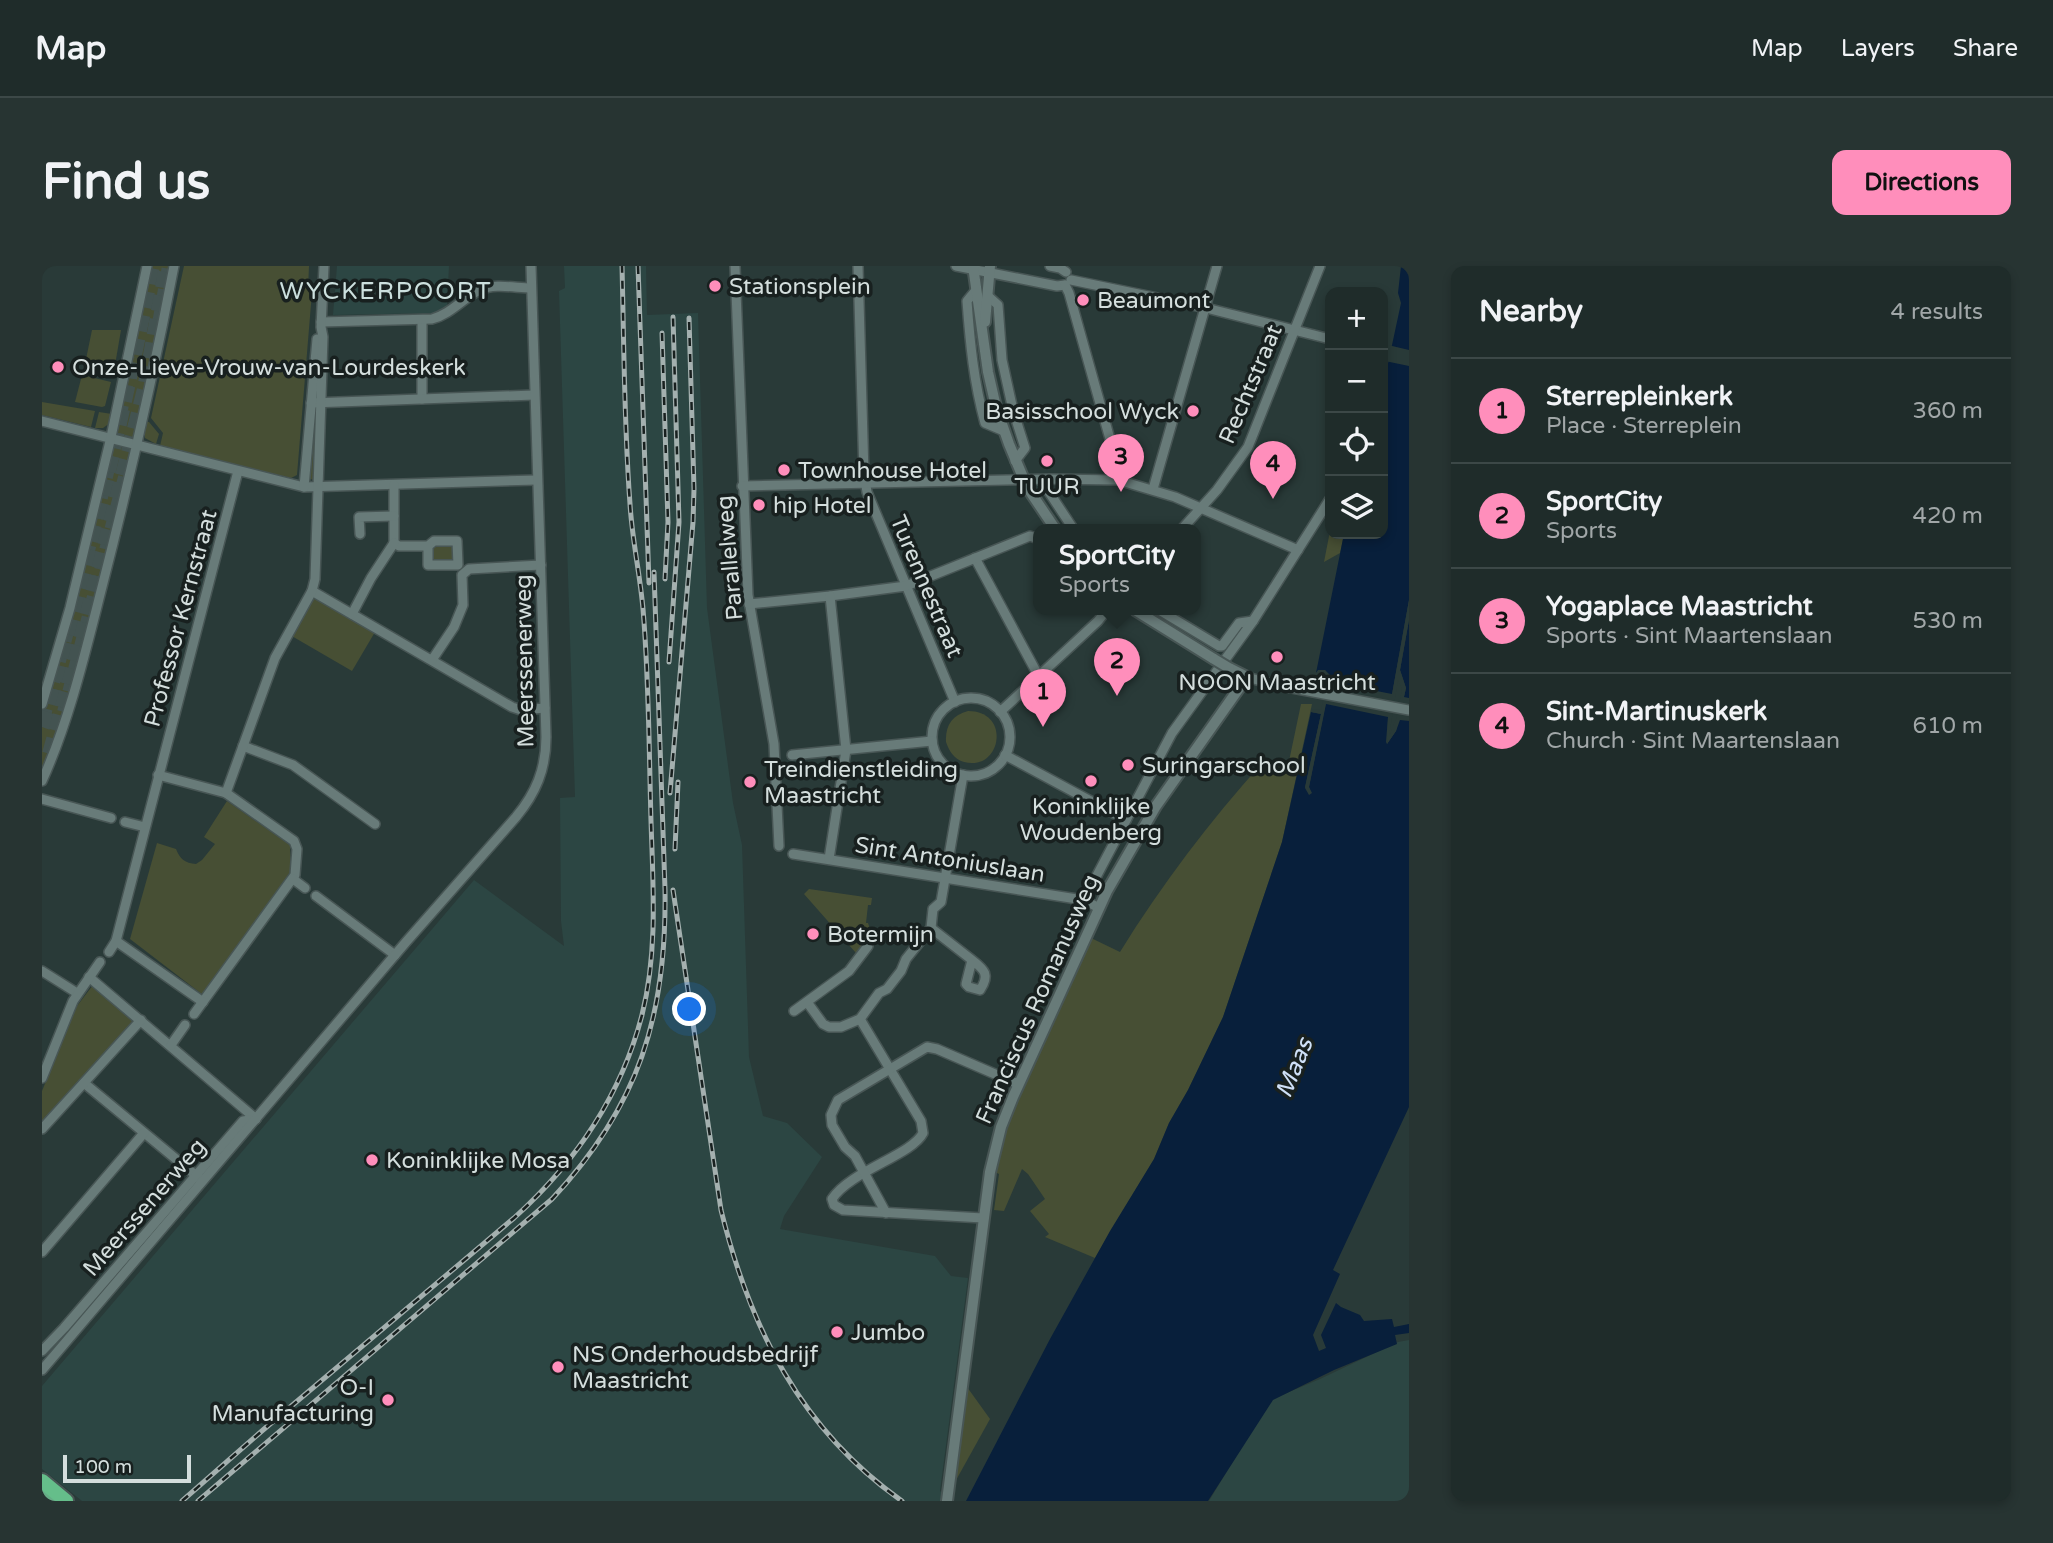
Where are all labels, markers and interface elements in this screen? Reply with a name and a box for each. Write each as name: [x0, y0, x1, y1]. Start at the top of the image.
text: Map: [35, 29, 106, 68]
text: Map: [1751, 34, 1803, 63]
text: Layers: [1841, 34, 1915, 63]
text: Share: [1953, 34, 2018, 63]
button: Directions: [1832, 150, 2011, 215]
text: Find us: [42, 153, 210, 212]
place label: Stationsplein: [729, 273, 871, 301]
district label: WYCKERPOORT: [279, 277, 493, 306]
marker: Stationsplein: [707, 278, 723, 294]
place label: Beaumont: [1097, 287, 1211, 315]
map controls: [1325, 287, 1388, 539]
button: +: [1325, 287, 1388, 350]
marker: Beaumont: [1075, 292, 1091, 308]
text: Nearby: [1479, 293, 1583, 330]
text: 4 results: [1890, 298, 1983, 326]
street label: Rechtstraat: [1213, 320, 1289, 448]
button: −: [1325, 350, 1388, 413]
place label: Onze-Lieve-Vrouw-van-Lourdeskerk: [72, 354, 466, 382]
marker: Onze-Lieve-Vrouw-van-Lourdeskerk: [50, 359, 66, 375]
text: Sterrepleinkerk: [1546, 381, 1733, 412]
text: 1: [1495, 397, 1509, 425]
text: 360 m: [1913, 397, 1983, 425]
place label: Basisschool Wyck: [985, 398, 1179, 426]
marker: Basisschool Wyck: [1185, 403, 1201, 419]
text: Place · Sterreplein: [1546, 412, 1742, 440]
button: locate: [1325, 413, 1388, 476]
pin: 3: [1098, 434, 1144, 492]
pin: 4: [1250, 441, 1296, 499]
marker: TUUR: [1039, 453, 1055, 469]
place label: Townhouse Hotel: [798, 457, 987, 485]
marker: Townhouse Hotel: [776, 462, 792, 478]
place label: TUUR: [1014, 473, 1080, 501]
button: layers: [1325, 476, 1388, 539]
text: SportCity: [1546, 486, 1662, 517]
place label: hip Hotel: [773, 492, 872, 520]
street label: Parallelweg: [711, 494, 749, 622]
marker: hip Hotel: [751, 497, 767, 513]
text: 2: [1495, 502, 1509, 530]
text: 420 m: [1913, 502, 1983, 530]
street label: Professor Kernstraat: [138, 506, 223, 730]
street label: Turennestraat: [883, 511, 969, 662]
text: Sports: [1546, 517, 1617, 545]
popup: [1033, 524, 1201, 615]
text: SportCity: [1059, 540, 1175, 571]
text: Sports: [1059, 571, 1130, 599]
street label: Meerssenerweg: [509, 574, 541, 748]
text: Yogaplace Maastricht: [1546, 591, 1813, 622]
text: 3: [1495, 607, 1509, 635]
text: 530 m: [1913, 607, 1983, 635]
text: Sports · Sint Maartenslaan: [1546, 622, 1832, 650]
pin: 2: [1094, 638, 1140, 696]
marker: NOON Maastricht: [1269, 649, 1285, 665]
pin: 1: [1020, 669, 1066, 727]
place label: NOON Maastricht: [1178, 669, 1376, 697]
text: Sint-Martinuskerk: [1546, 696, 1767, 727]
text: 4: [1495, 712, 1509, 740]
text: 610 m: [1913, 712, 1983, 740]
text: Church · Sint Maartenslaan: [1546, 727, 1840, 755]
place label: Suringarschool: [1142, 752, 1306, 780]
place label: Treindienstleiding Maastricht: [764, 756, 958, 810]
marker: Suringarschool: [1120, 757, 1136, 773]
marker: Koninklijke Woudenberg: [1083, 773, 1099, 789]
marker: Treindienstleiding Maastricht: [742, 774, 758, 790]
place label: Koninklijke Woudenberg: [1020, 793, 1162, 847]
street label: Sint Antoniuslaan: [853, 831, 1047, 889]
street label: Franciscus Romanusweg: [970, 870, 1106, 1129]
place label: Botermijn: [827, 921, 934, 949]
marker: Botermijn: [805, 926, 821, 942]
your location: [672, 992, 706, 1026]
water label: Maas: [1269, 1033, 1320, 1102]
street label: Meerssenerweg: [77, 1133, 212, 1282]
place label: Koninklijke Mosa: [386, 1147, 570, 1175]
marker: Koninklijke Mosa: [364, 1152, 380, 1168]
place label: Jumbo: [851, 1319, 925, 1347]
marker: Jumbo: [829, 1324, 845, 1340]
place label: NS Onderhoudsbedrijf Maastricht: [572, 1341, 818, 1395]
marker: NS Onderhoudsbedrijf Maastricht: [550, 1359, 566, 1375]
place label: O-I Manufacturing: [211, 1374, 374, 1428]
marker: O-I Manufacturing: [380, 1392, 396, 1408]
scale bar: [63, 1452, 191, 1484]
text: 100 m: [74, 1456, 132, 1478]

